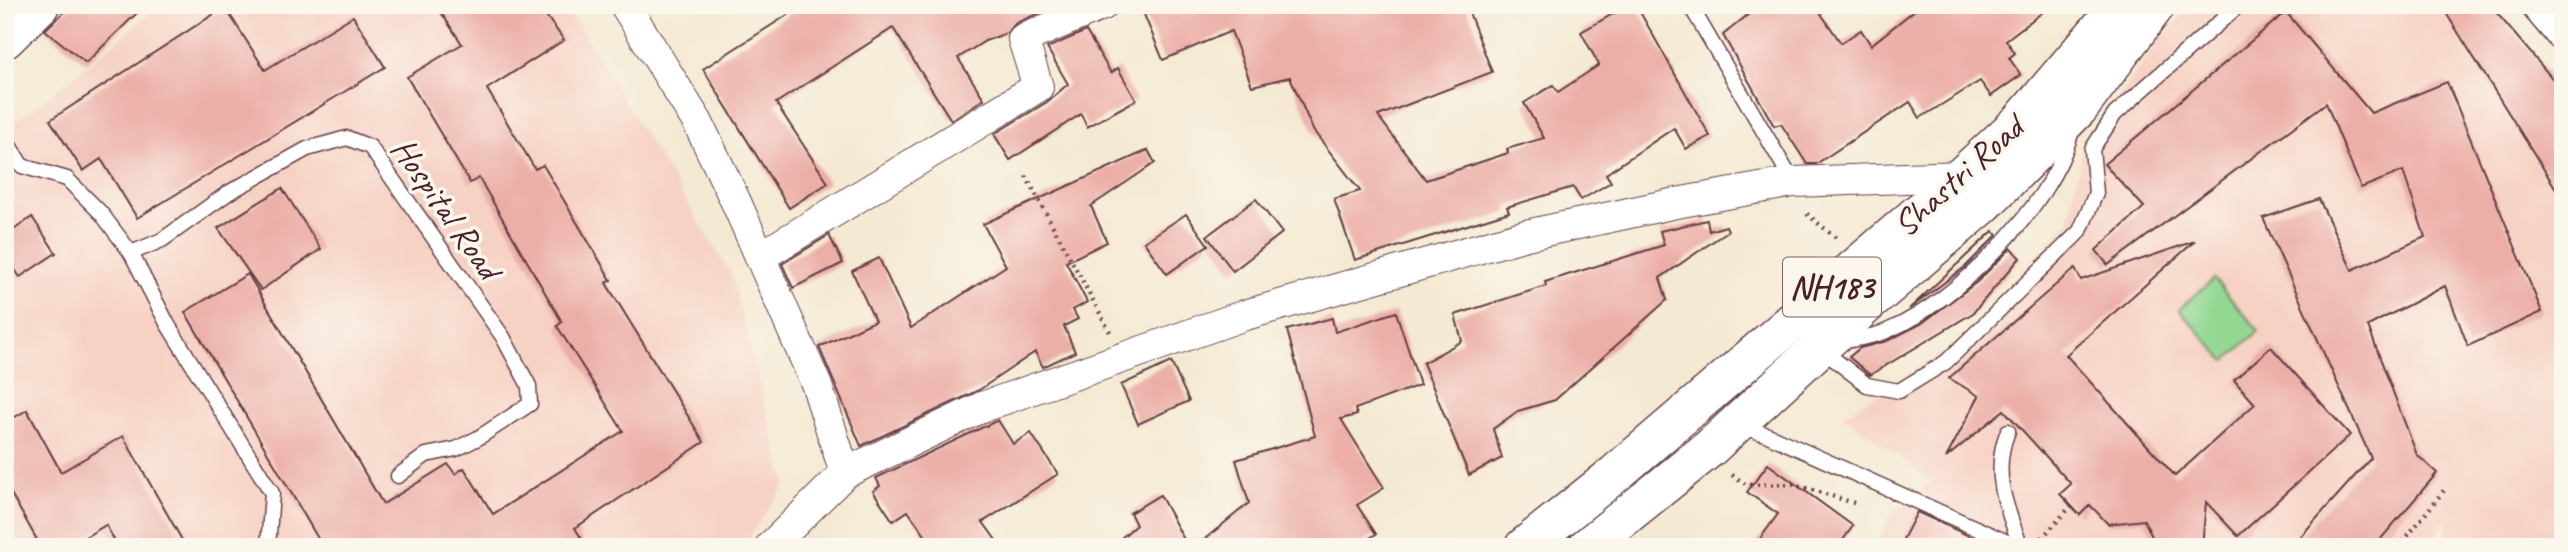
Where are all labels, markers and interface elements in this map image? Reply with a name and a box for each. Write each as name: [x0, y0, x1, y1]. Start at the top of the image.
street label: Shastri Road: [1883, 102, 2036, 246]
street label: Hospital Road: [381, 128, 514, 292]
road number: NH183: [1783, 258, 1881, 316]

